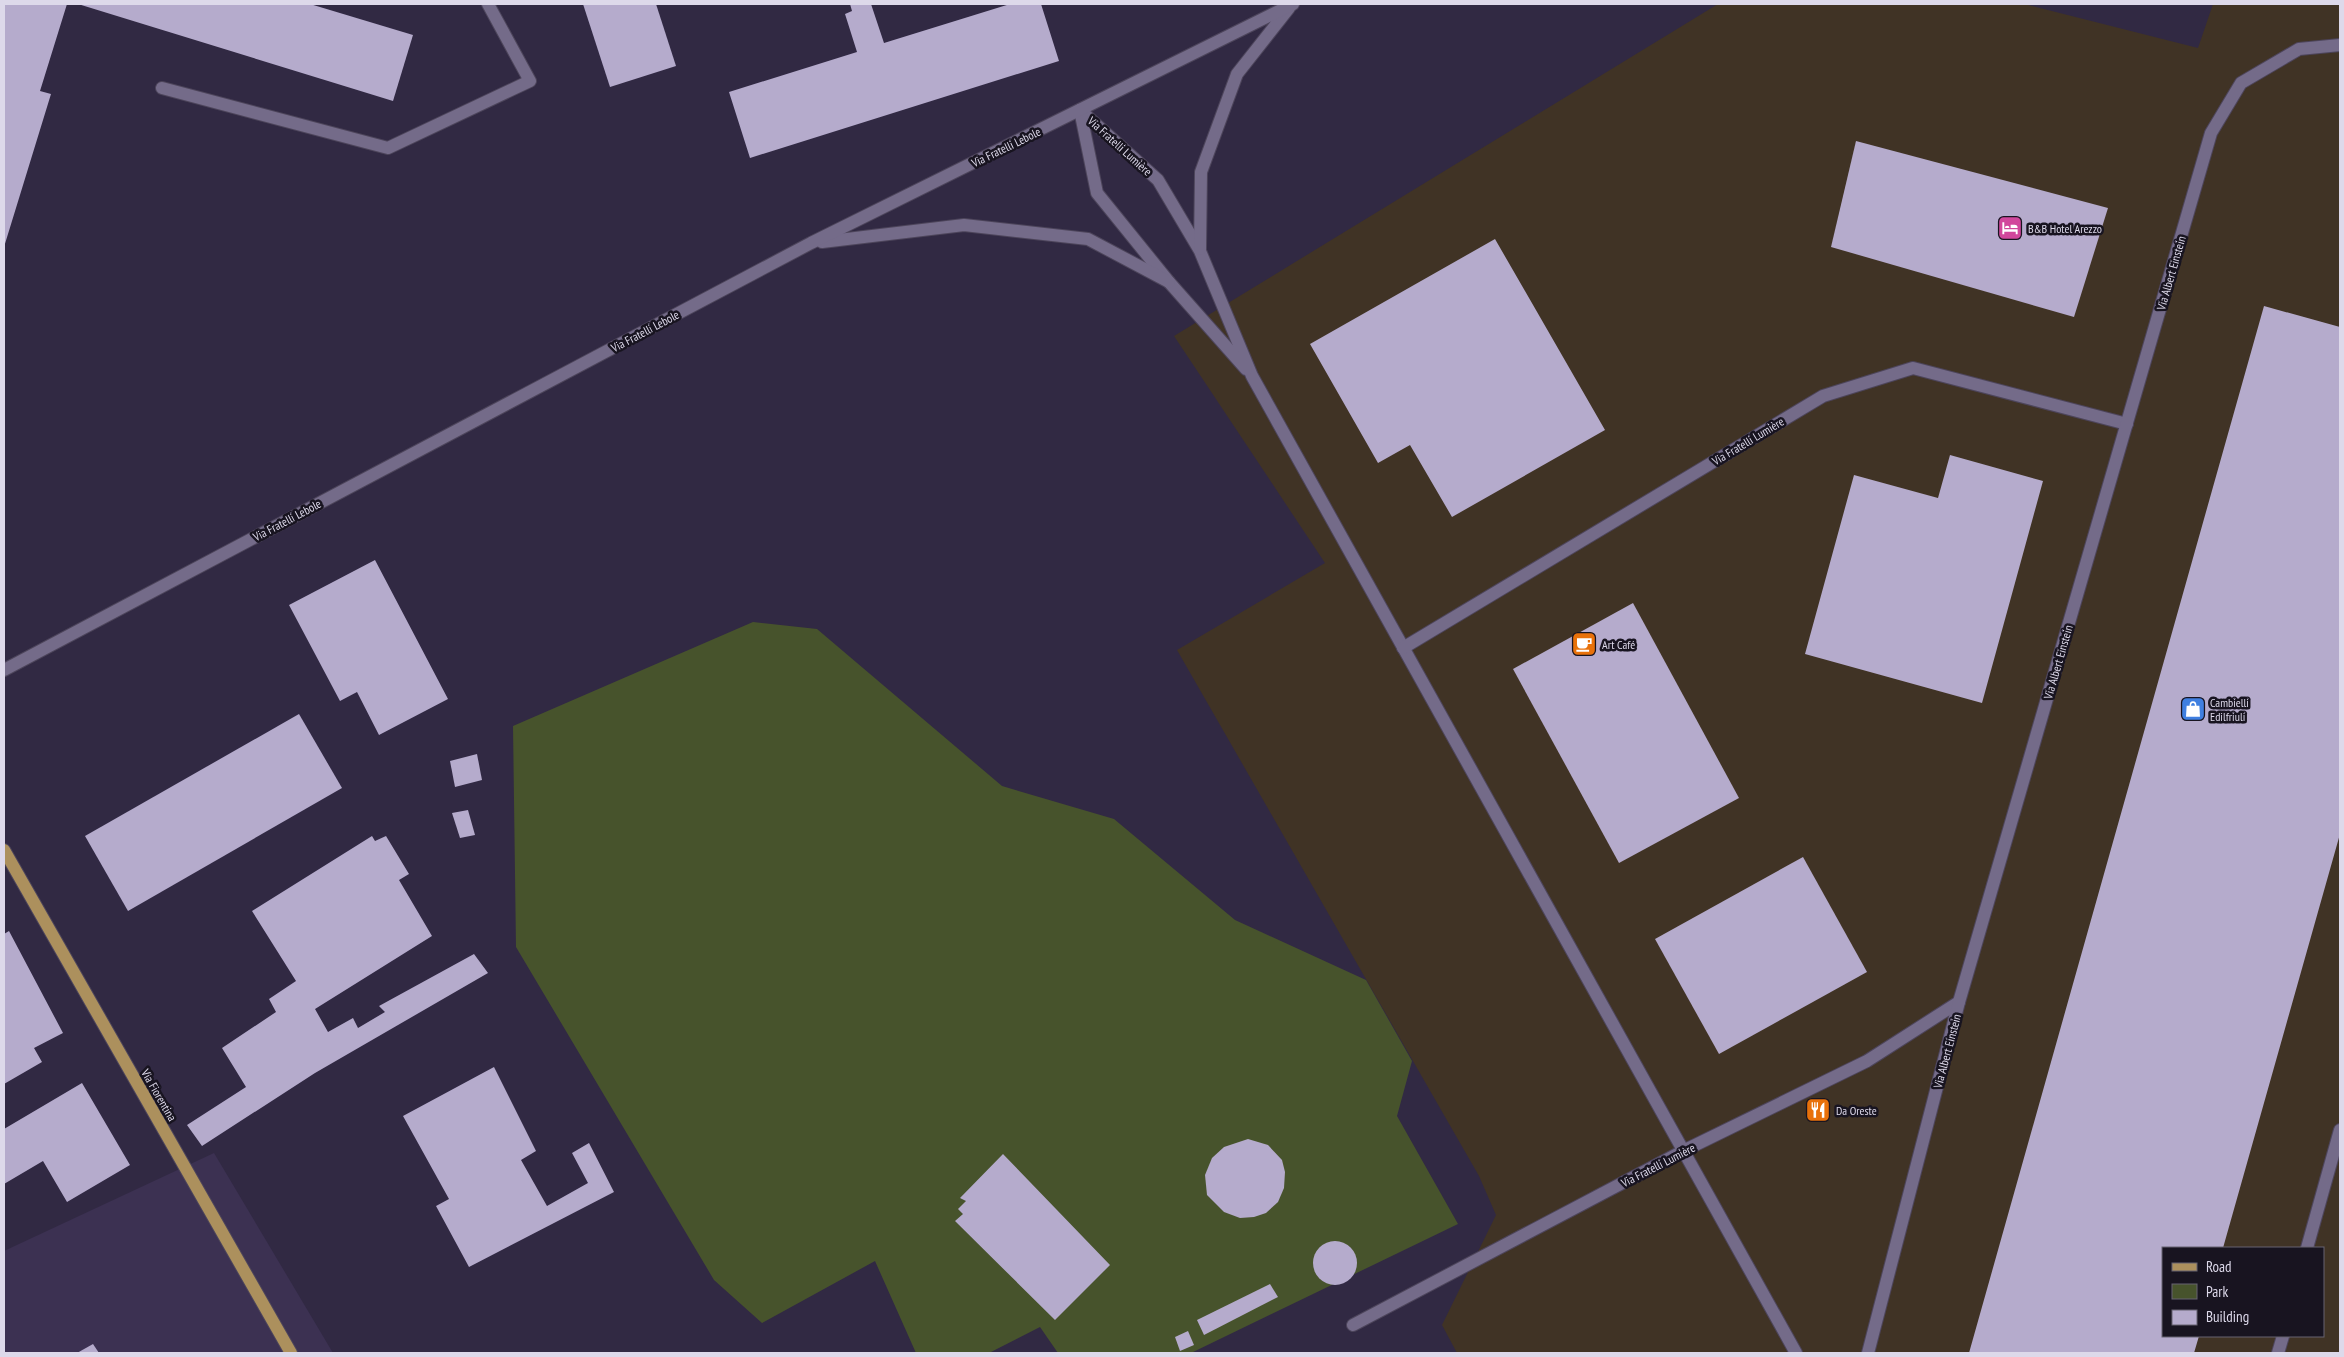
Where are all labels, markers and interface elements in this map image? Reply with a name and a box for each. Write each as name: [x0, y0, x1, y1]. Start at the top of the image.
street label: Via Fratelli Lumière: [1084, 113, 1155, 179]
street label: Via Fratelli Lebole: [968, 124, 1043, 171]
hotel icon: B&B Hotel Arezzo: [1997, 215, 2023, 241]
place label: B&B Hotel Arezzo: [2028, 221, 2102, 236]
street label: Via Albert Einstein: [2153, 234, 2189, 313]
street label: Via Fratelli Lebole: [607, 307, 682, 356]
street label: Via Fratelli Lumière: [1709, 414, 1787, 469]
street label: Via Fratelli Lebole: [249, 496, 324, 545]
street label: Via Albert Einstein: [2040, 623, 2076, 702]
cafe icon: Art Café: [1571, 631, 1597, 657]
place label: Art Café: [1602, 637, 1635, 652]
place label: Cambielli Edilfriuli: [2210, 695, 2249, 724]
shop icon: Cambielli Edilfriuli: [2180, 696, 2206, 722]
street label: Via Albert Einstein: [1930, 1012, 1964, 1091]
street label: Via Fiorentina: [138, 1065, 180, 1124]
restaurant icon: Da Oreste: [1805, 1097, 1831, 1123]
place label: Da Oreste: [1836, 1103, 1877, 1118]
street label: Via Fratelli Lumière: [1618, 1140, 1698, 1191]
legend: [2162, 1247, 2324, 1337]
text: Road: [2206, 1257, 2232, 1276]
text: Park: [2206, 1282, 2228, 1301]
text: Building: [2206, 1307, 2249, 1326]

